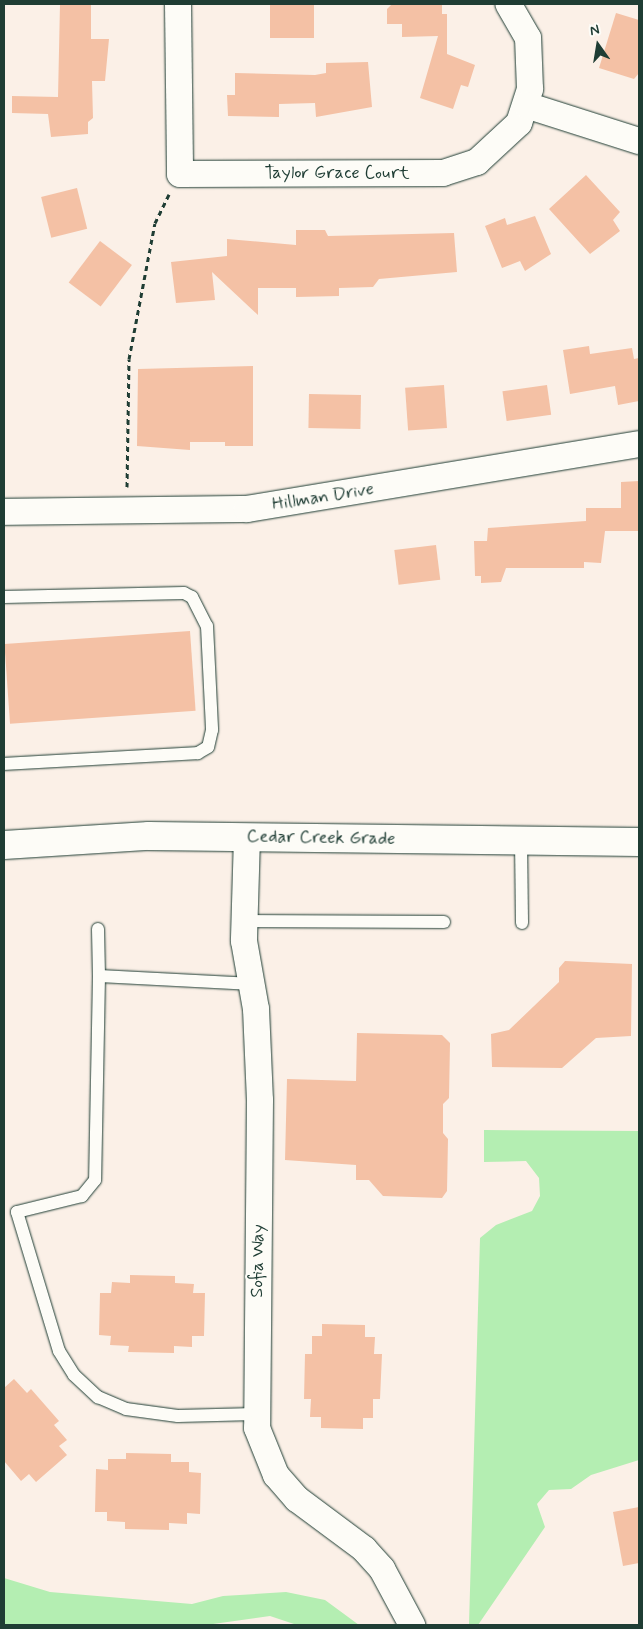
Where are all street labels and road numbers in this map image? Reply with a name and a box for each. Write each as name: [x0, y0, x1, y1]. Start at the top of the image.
street label: Taylor Grace Court: [266, 162, 408, 184]
street label: Hillman Drive: [271, 478, 375, 516]
street label: Cedar Creek Grade: [246, 826, 396, 850]
street label: Sofia Way: [247, 1223, 269, 1299]

